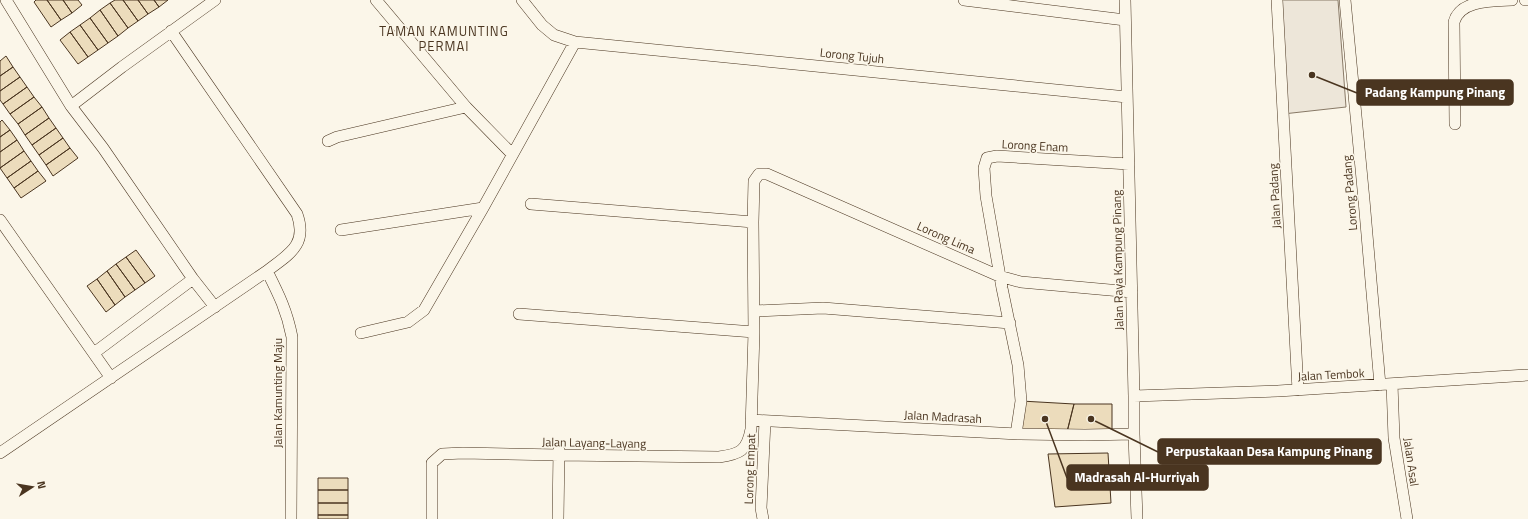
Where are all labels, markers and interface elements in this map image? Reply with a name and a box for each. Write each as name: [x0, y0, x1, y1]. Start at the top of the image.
district label: TAMAN KAMUNTING PERMAI: [379, 21, 509, 56]
street label: Lorong Tujuh: [819, 43, 885, 68]
callout: Padang Kampung Pinang: [1357, 80, 1513, 105]
text: Padang Kampung Pinang: [1365, 82, 1505, 102]
street label: Lorong Enam: [1001, 134, 1069, 157]
street label: Lorong Padang: [1337, 155, 1362, 232]
street label: Jalan Padang: [1263, 163, 1286, 229]
street label: Jalan Raya Kampung Pinang: [1107, 190, 1128, 330]
street label: Lorong Lima: [914, 216, 978, 259]
street label: Jalan Kamunting Maju: [268, 338, 287, 448]
street label: Jalan Tembok: [1297, 363, 1365, 386]
street label: Jalan Madrasah: [904, 405, 982, 428]
street label: Jalan Layang-Layang: [542, 432, 646, 453]
street label: Lorong Empat: [739, 432, 760, 505]
street label: Jalan Asal: [1399, 436, 1424, 487]
callout: Perpustakaan Desa Kampung Pinang: [1158, 439, 1381, 464]
text: Perpustakaan Desa Kampung Pinang: [1166, 441, 1373, 461]
callout: Madrasah Al-Hurriyah: [1067, 465, 1208, 490]
north arrow: [12, 467, 52, 507]
text: Madrasah Al-Hurriyah: [1074, 467, 1200, 487]
text: N: [33, 480, 50, 490]

